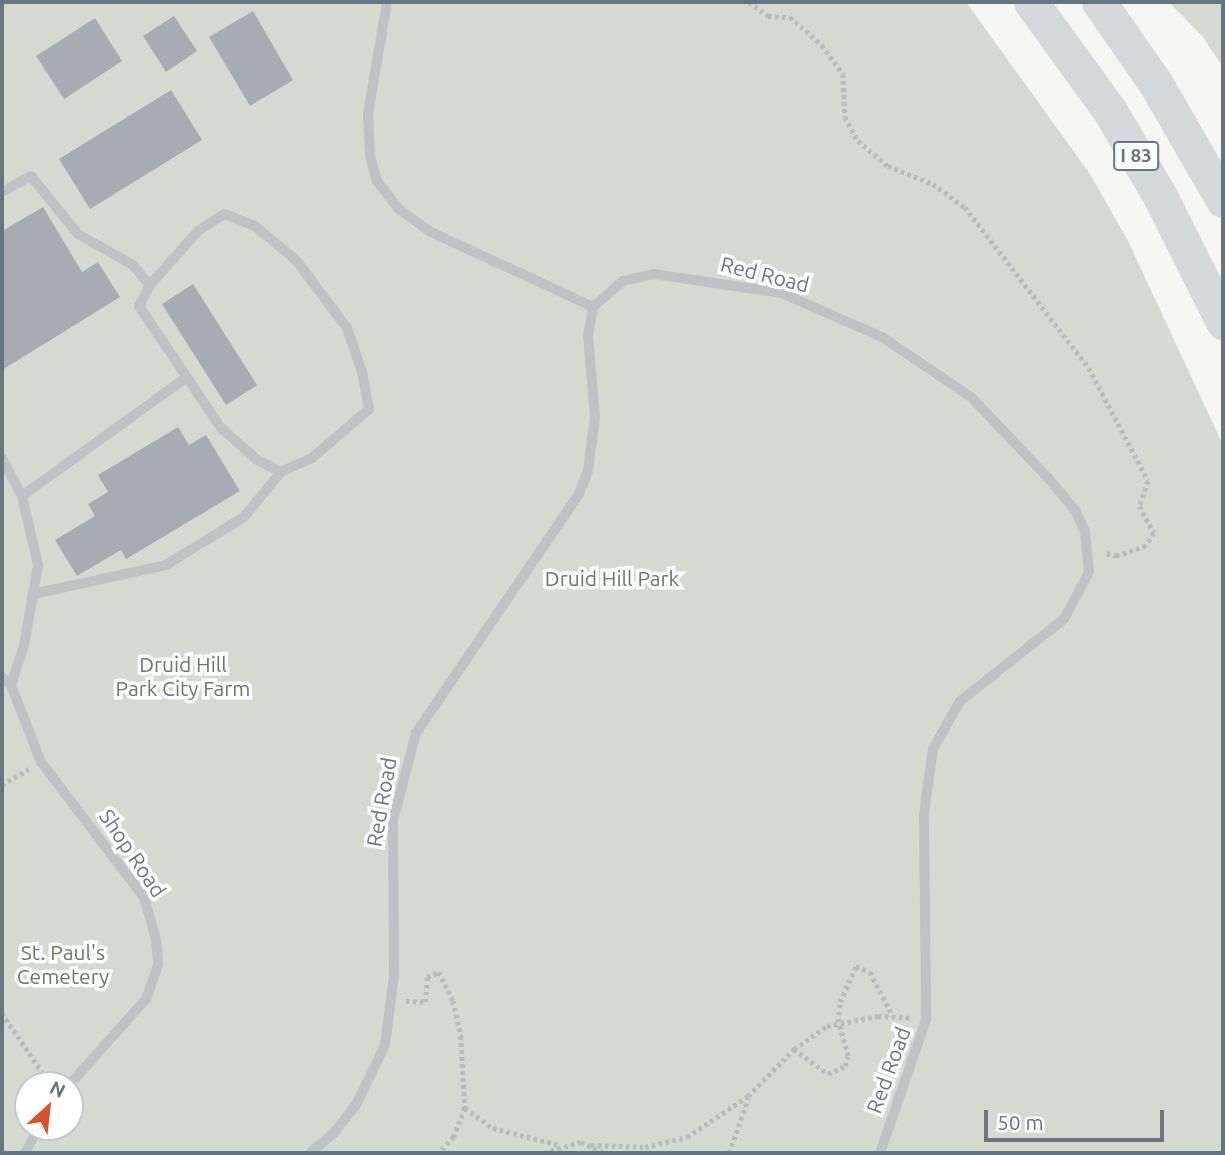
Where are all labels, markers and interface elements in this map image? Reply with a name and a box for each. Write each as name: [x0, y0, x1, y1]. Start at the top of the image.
road number: I 83: [1112, 140, 1160, 172]
street label: Red Road: [718, 251, 812, 297]
park label: Druid Hill Park: [545, 565, 679, 591]
park label: Druid Hill Park City Farm: [116, 651, 250, 701]
street label: Red Road: [361, 755, 401, 849]
street label: Shop Road: [94, 804, 172, 902]
park label: St. Paul's Cemetery: [17, 939, 109, 989]
street label: Red Road: [861, 1023, 915, 1117]
north arrow: [14, 1071, 84, 1141]
text: N: [46, 1076, 69, 1102]
scale bar: [987, 1096, 1167, 1140]
text: 50 m: [997, 1110, 1044, 1134]

